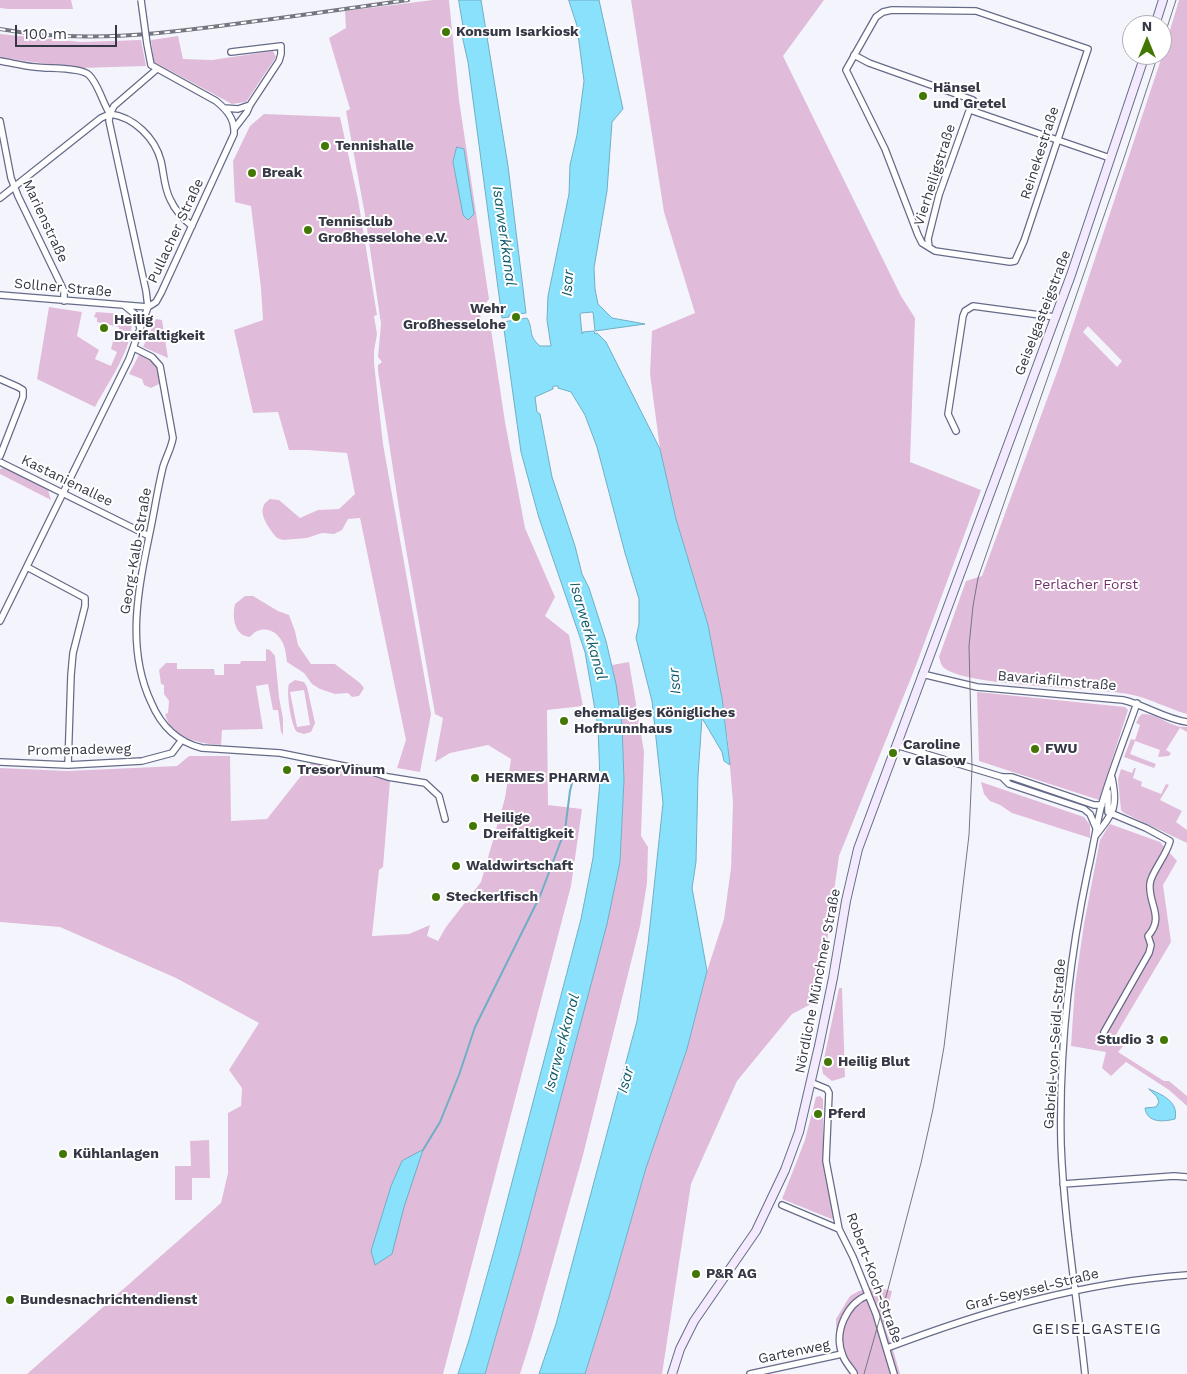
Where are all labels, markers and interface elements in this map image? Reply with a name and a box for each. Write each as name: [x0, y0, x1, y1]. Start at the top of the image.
scale bar: [18, 15, 120, 47]
north arrow: [1122, 15, 1172, 65]
text: N: [1142, 18, 1152, 34]
place label: Konsum Isarkiosk: [456, 24, 579, 40]
text: 100 m: [23, 25, 67, 43]
marker: Konsum Isarkiosk: [440, 26, 452, 38]
place label: Hänsel und Gretel: [933, 80, 1006, 112]
marker: Hänsel und Gretel: [917, 90, 929, 102]
street label: Reinekestraße: [1017, 104, 1063, 202]
street label: Vierheiligstraße: [911, 122, 959, 228]
place label: Tennishalle: [335, 138, 414, 154]
marker: Tennishalle: [319, 140, 331, 152]
place label: Break: [262, 165, 302, 181]
marker: Break: [246, 167, 258, 179]
street label: Pullacher Straße: [144, 176, 208, 286]
street label: Marienstraße: [19, 177, 71, 265]
water label: Isarwerkkanal: [488, 185, 520, 287]
place label: Tennisclub Großhesselohe e.V.: [318, 214, 448, 246]
marker: Tennisclub Großhesselohe e.V.: [302, 224, 314, 236]
street label: Geiselgasteigstraße: [1011, 248, 1075, 378]
water label: Isar: [558, 269, 578, 297]
street label: Sollner Straße: [13, 275, 113, 301]
place label: Wehr Großhesselohe: [403, 301, 506, 334]
marker: Wehr Großhesselohe: [510, 311, 522, 323]
place label: Heilig Dreifaltigkeit: [114, 312, 205, 344]
marker: Heilig Dreifaltigkeit: [98, 322, 110, 334]
street label: Kastanienallee: [18, 452, 116, 510]
street label: Georg-Kalb-Straße: [117, 486, 155, 616]
park label: Perlacher Forst: [1034, 577, 1138, 593]
water label: Isarwerkkanal: [565, 580, 611, 682]
water label: Isar: [665, 667, 685, 695]
street label: Bavariafilmstraße: [997, 667, 1117, 695]
place label: ehemaliges Königliches Hofbrunnhaus: [574, 705, 735, 738]
marker: ehemaliges Königliches Hofbrunnhaus: [558, 715, 570, 727]
place label: Caroline v Glasow: [903, 737, 966, 770]
street label: Promenadeweg: [27, 741, 131, 759]
place label: FWU: [1045, 741, 1077, 757]
marker: FWU: [1029, 743, 1041, 755]
marker: Caroline v Glasow: [887, 747, 899, 759]
place label: TresorVinum: [297, 762, 385, 778]
marker: TresorVinum: [281, 764, 293, 776]
place label: HERMES PHARMA: [485, 770, 610, 786]
marker: HERMES PHARMA: [469, 772, 481, 784]
place label: Heilige Dreifaltigkeit: [483, 810, 574, 842]
marker: Heilige Dreifaltigkeit: [467, 820, 479, 832]
place label: Waldwirtschaft: [466, 858, 573, 874]
marker: Waldwirtschaft: [450, 860, 462, 872]
street label: Nördliche Münchner Straße: [792, 887, 844, 1075]
place label: Steckerlfisch: [446, 889, 538, 905]
marker: Steckerlfisch: [430, 891, 442, 903]
street label: Gabriel-von-Seidl-Straße: [1041, 958, 1069, 1130]
water label: Isarwerkkanal: [540, 992, 584, 1094]
place label: Studio 3: [1097, 1032, 1154, 1048]
marker: Studio 3: [1158, 1034, 1170, 1046]
place label: Heilig Blut: [838, 1054, 910, 1070]
marker: Heilig Blut: [822, 1056, 834, 1068]
water label: Isar: [614, 1065, 638, 1095]
place label: Pferd: [828, 1106, 866, 1122]
marker: Pferd: [812, 1108, 824, 1120]
place label: Kühlanlagen: [73, 1146, 159, 1162]
marker: Kühlanlagen: [57, 1148, 69, 1160]
street label: Robert-Koch-Straße: [843, 1210, 905, 1346]
street label: Graf-Seyssel-Straße: [963, 1265, 1101, 1315]
place label: P&R AG: [706, 1266, 757, 1282]
marker: P&R AG: [690, 1268, 702, 1280]
place label: Bundesnachrichtendienst: [20, 1292, 197, 1308]
marker: Bundesnachrichtendienst: [4, 1294, 16, 1306]
district label: GEISELGASTEIG: [1031, 1321, 1163, 1339]
street label: Gartenweg: [757, 1336, 831, 1368]

